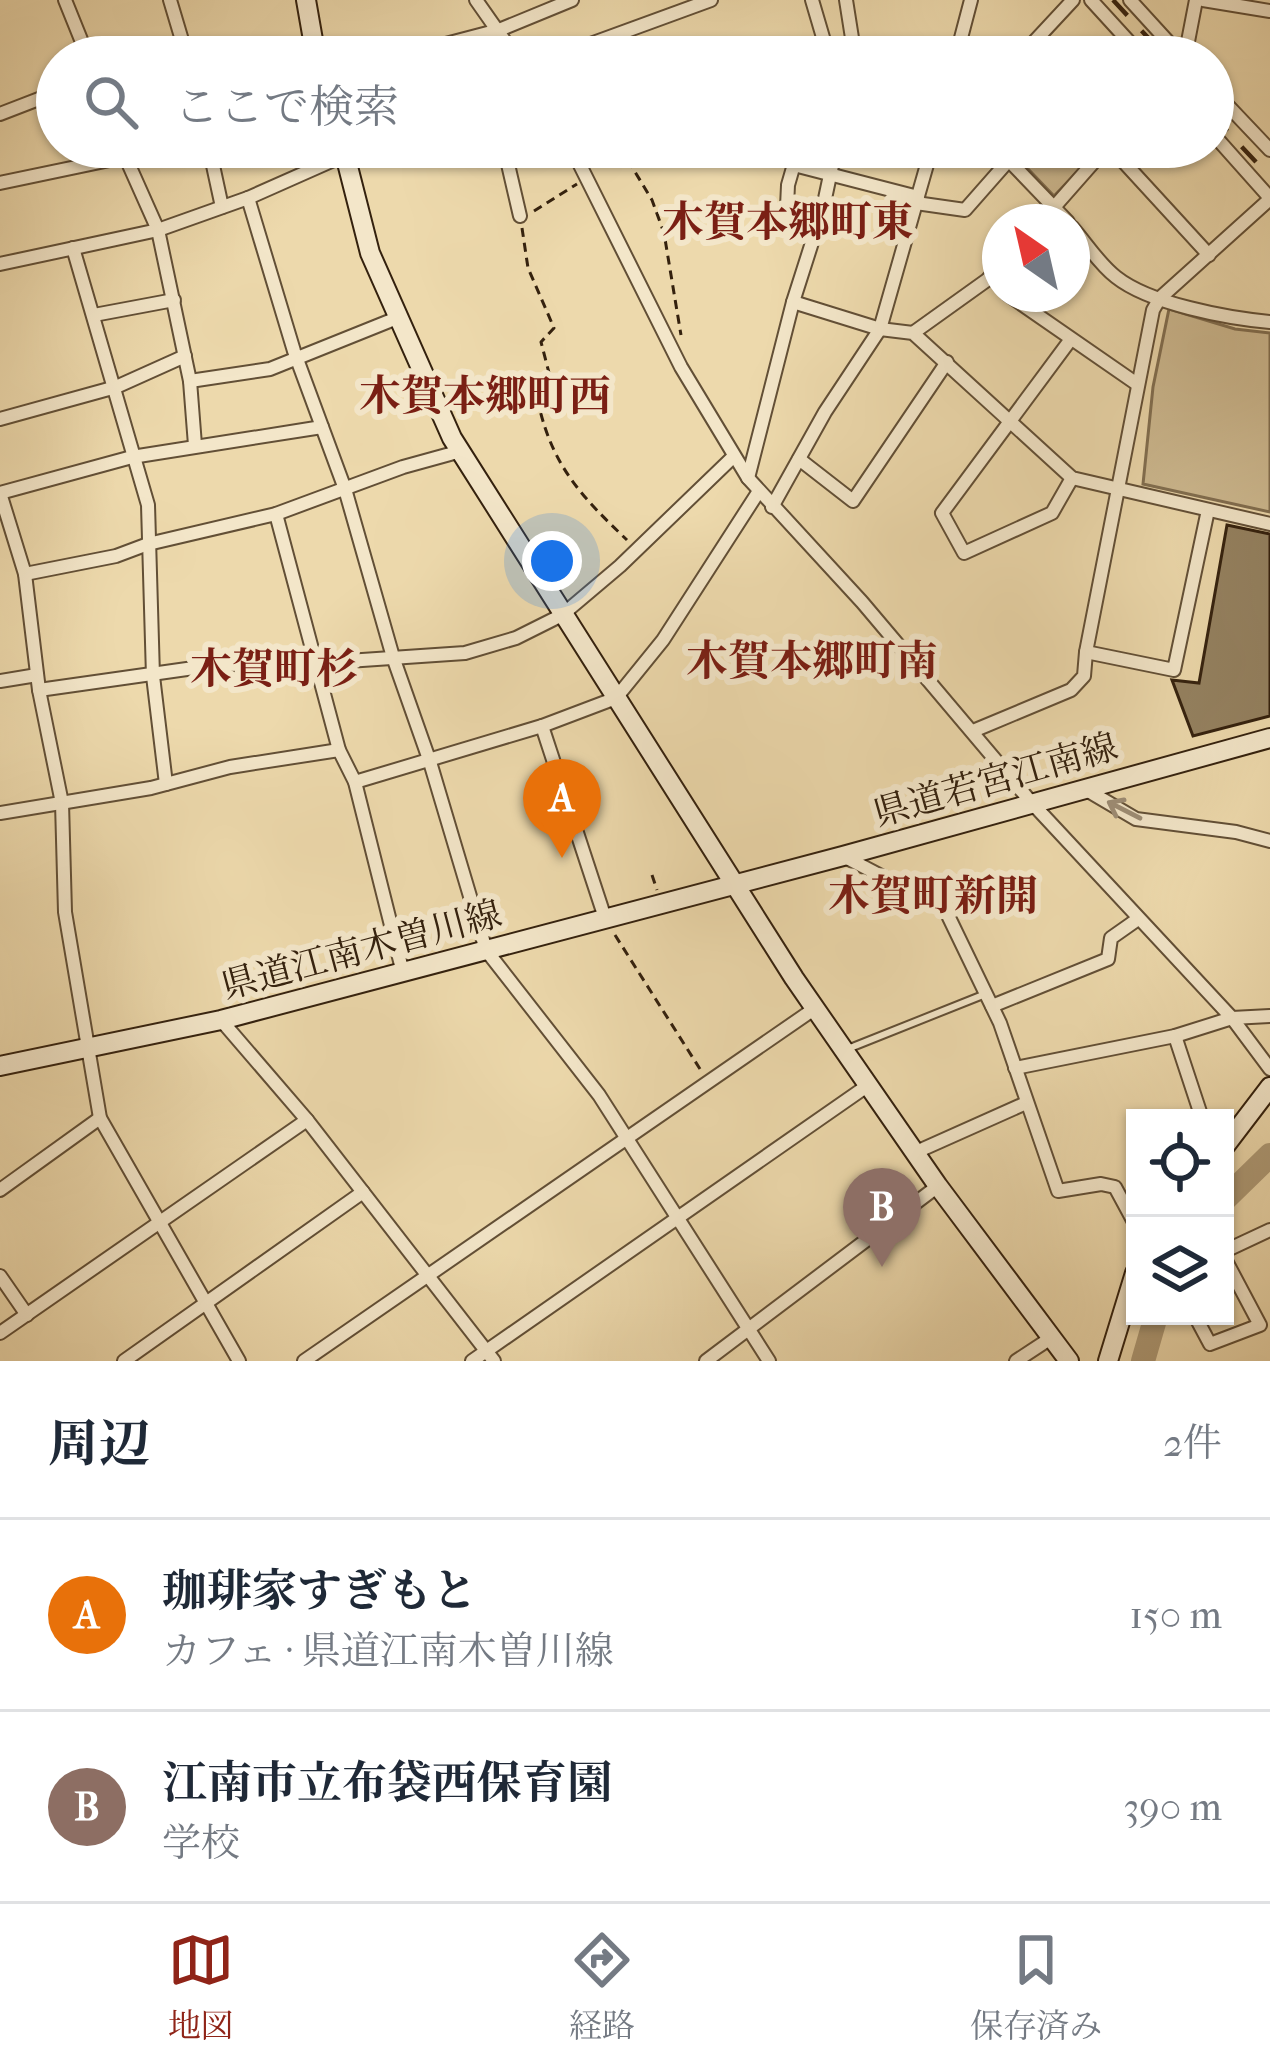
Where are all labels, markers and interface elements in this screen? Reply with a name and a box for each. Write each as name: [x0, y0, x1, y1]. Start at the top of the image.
search box: [36, 36, 1234, 168]
icon: search: [78, 69, 144, 135]
text: ここで検索: [174, 81, 399, 134]
district label: 木賀本郷町東: [662, 198, 914, 247]
north arrow: [982, 204, 1090, 312]
district label: 木賀本郷町西: [359, 372, 611, 421]
your location: [522, 531, 582, 591]
district label: 木賀本郷町南: [686, 637, 938, 686]
district label: 木賀町杉: [190, 645, 358, 694]
street label: 県道若宮江南線: [868, 725, 1122, 835]
pin: A: [523, 759, 601, 858]
one-way arrow: [1106, 798, 1142, 821]
district label: 木賀町新開: [828, 872, 1038, 921]
street label: 県道江南木曽川線: [217, 892, 506, 1008]
map controls: [1126, 1109, 1234, 1325]
button: locate: [1126, 1109, 1234, 1217]
pin: B: [843, 1168, 921, 1267]
button: layers: [1126, 1217, 1234, 1325]
text: 周辺: [48, 1414, 150, 1474]
text: 2件: [1163, 1420, 1222, 1466]
text: 珈琲家すぎもと: [162, 1565, 477, 1618]
text: A: [74, 1592, 100, 1638]
text: 150 m: [1129, 1592, 1222, 1638]
text: カフェ · 県道江南木曽川線: [162, 1628, 614, 1674]
text: 江南市立布袋西保育園: [162, 1757, 612, 1810]
text: B: [74, 1784, 100, 1830]
text: 390 m: [1123, 1784, 1222, 1830]
text: 学校: [162, 1820, 240, 1866]
tab: 地図: [168, 1927, 234, 2046]
tab: 経路: [569, 1927, 635, 2046]
tab: 保存済み: [970, 1927, 1102, 2046]

